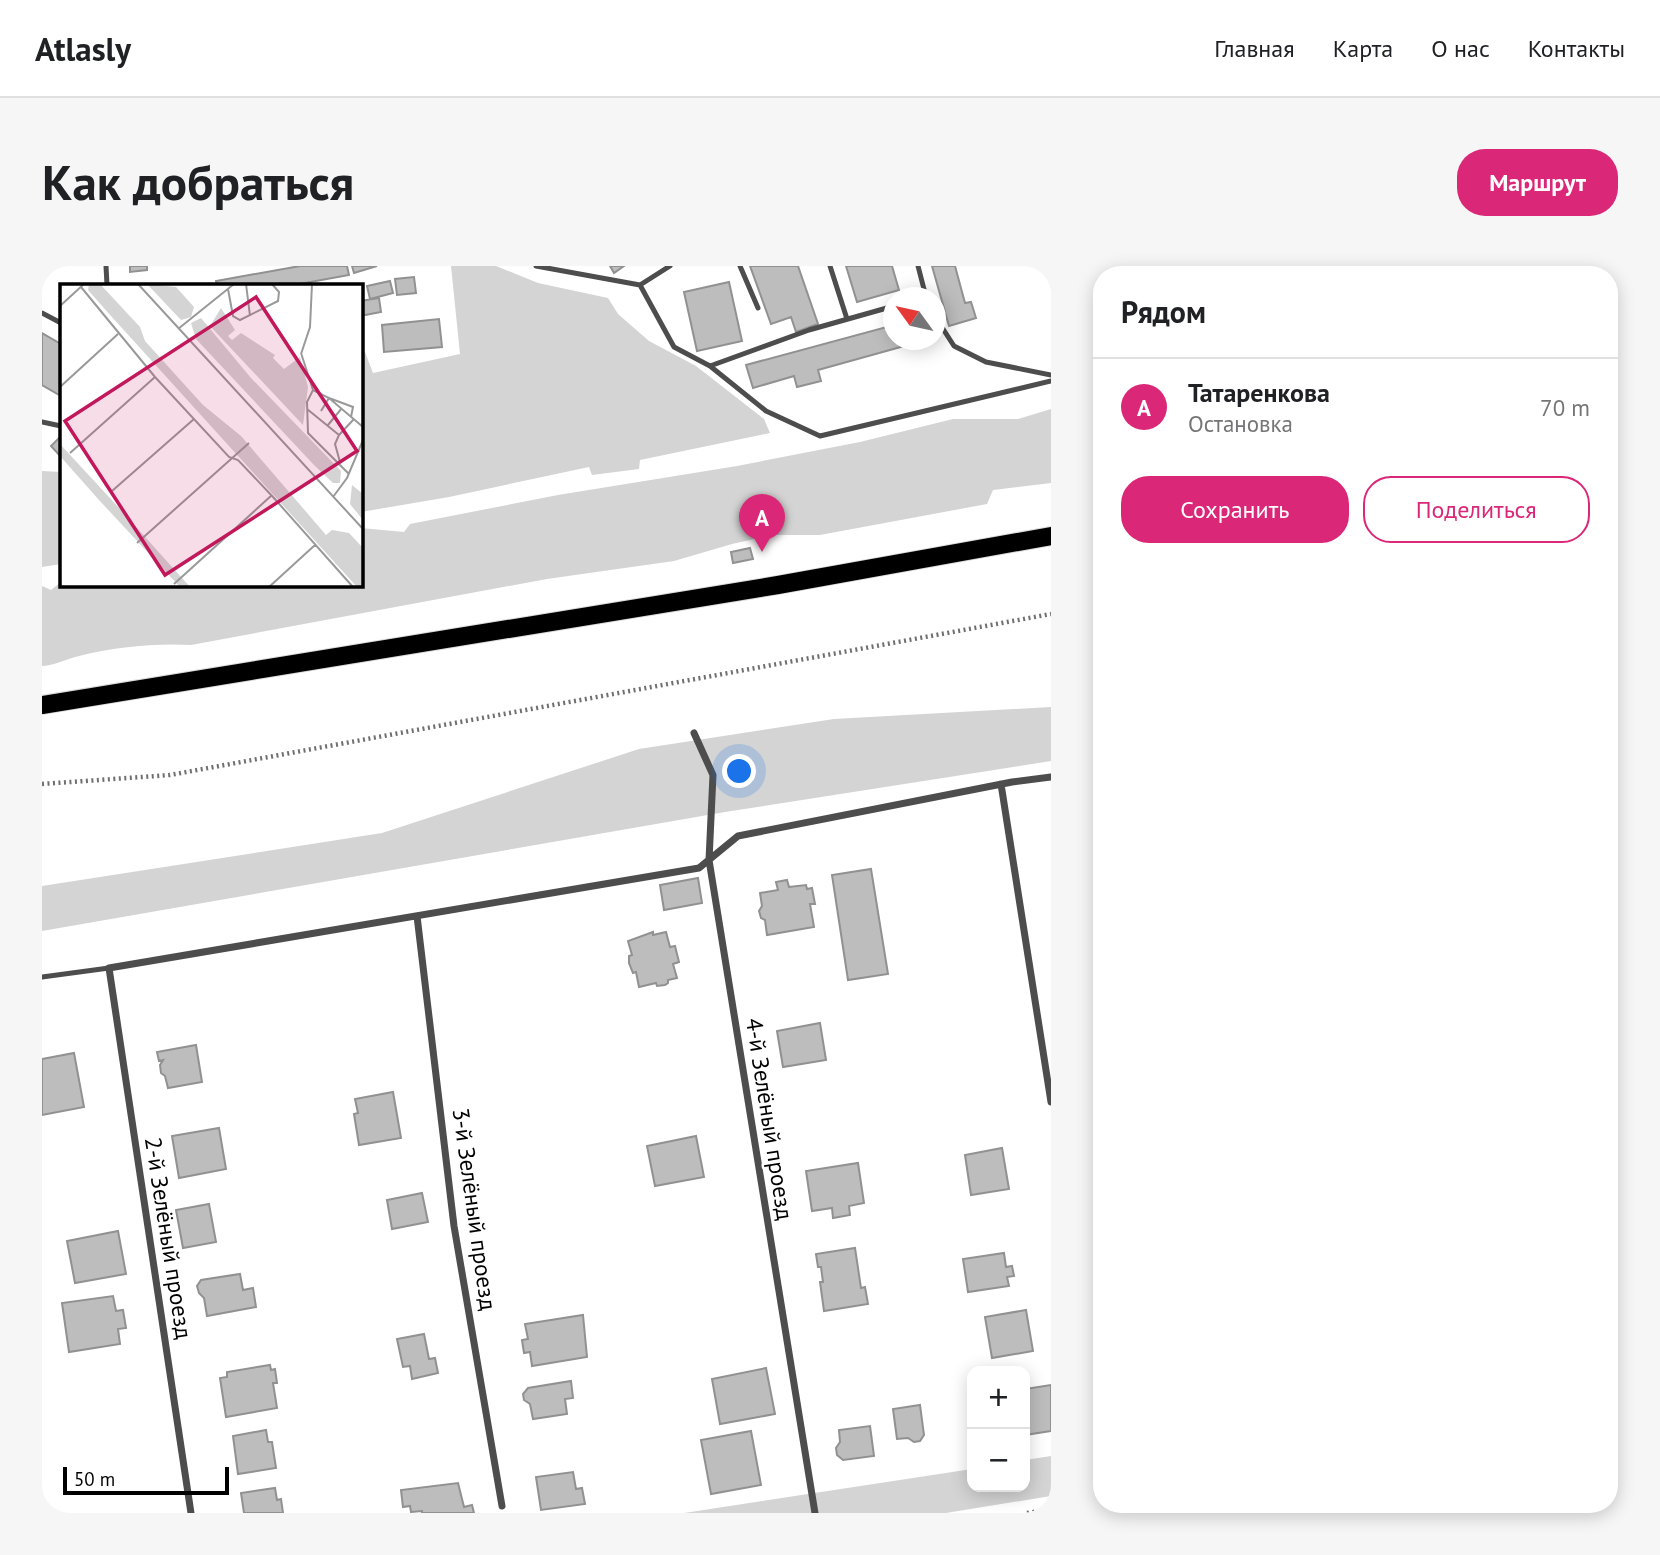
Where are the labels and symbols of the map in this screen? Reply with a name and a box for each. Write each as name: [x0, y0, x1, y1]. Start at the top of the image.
inset map: [60, 284, 362, 586]
north arrow: [883, 287, 946, 350]
pin: A: [739, 494, 785, 552]
your location: [722, 754, 756, 788]
street label: 4-й Зелёный проезд: [740, 1016, 800, 1222]
street label: 3-й Зелёный проезд: [446, 1106, 504, 1312]
street label: 2-й Зелёный проезд: [139, 1135, 199, 1341]
scale bar: [63, 1464, 229, 1496]

